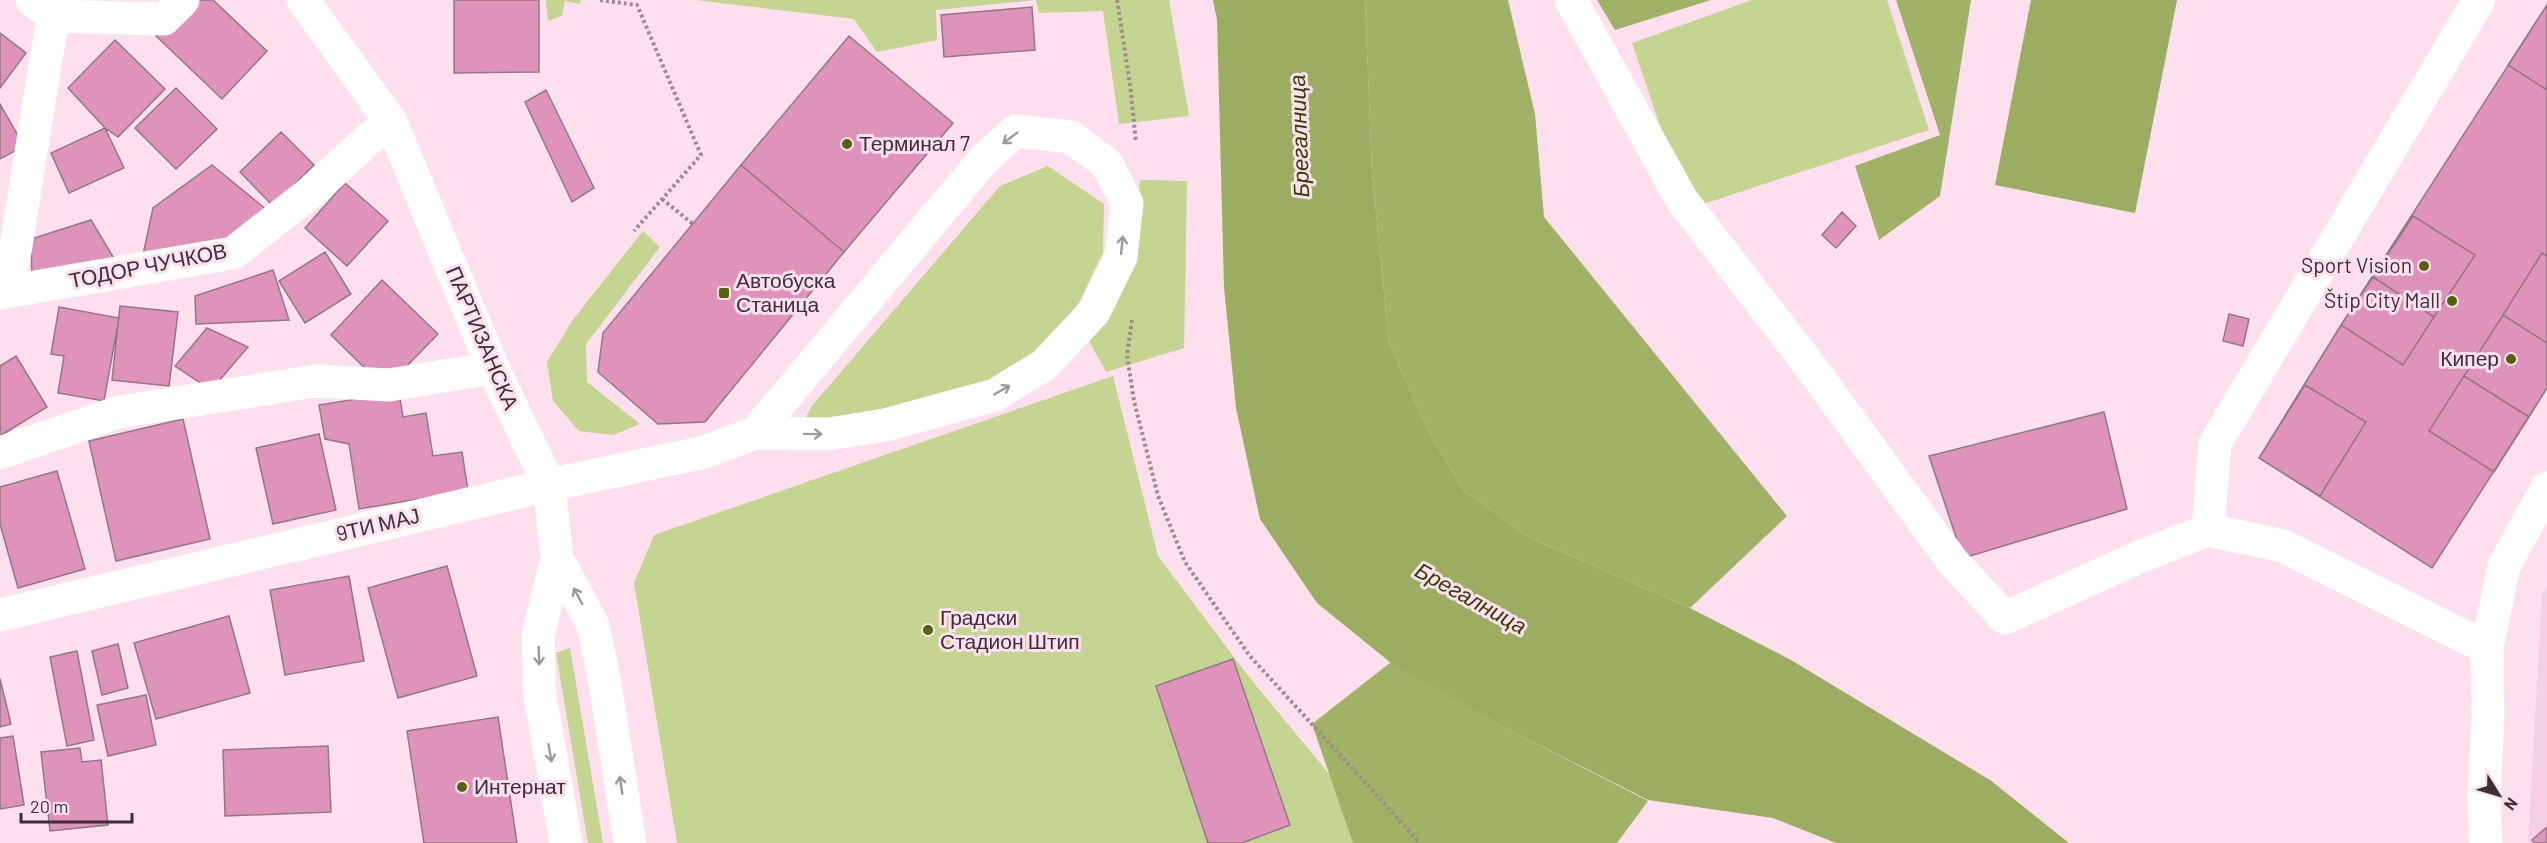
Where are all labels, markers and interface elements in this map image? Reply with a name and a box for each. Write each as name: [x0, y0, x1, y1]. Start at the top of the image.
water label: Брегалница: [1283, 74, 1314, 198]
place label: Терминал 7: [859, 130, 970, 155]
one-way arrow: [1002, 131, 1018, 144]
marker: Терминал 7: [840, 137, 854, 151]
one-way arrow: [1117, 236, 1128, 255]
street label: ТОДОР ЧУЧКОВ: [67, 237, 229, 292]
place label: Sport Vision: [2301, 252, 2412, 277]
marker: Sport Vision: [2417, 259, 2431, 273]
street label: ПАРТИЗАНСКА: [442, 262, 525, 413]
place label: Автобуска Станица: [736, 267, 836, 316]
marker: Автобуска Станица: [717, 286, 731, 300]
place label: Štip City Mall: [2324, 287, 2440, 312]
marker: Štip City Mall: [2445, 294, 2459, 308]
place label: Кипер: [2440, 345, 2499, 370]
marker: Кипер: [2504, 352, 2518, 366]
one-way arrow: [993, 384, 1010, 396]
one-way arrow: [803, 428, 823, 440]
street label: 9ТИ МАЈ: [333, 502, 422, 545]
water label: Брегалница: [1411, 556, 1532, 639]
one-way arrow: [572, 588, 583, 606]
place label: Градски Стадион Штип: [940, 604, 1080, 653]
marker: Градски Стадион Штип: [921, 623, 935, 637]
one-way arrow: [533, 645, 545, 665]
one-way arrow: [545, 743, 556, 763]
north arrow: [2469, 765, 2529, 825]
place label: Интернат: [474, 773, 566, 798]
one-way arrow: [615, 776, 626, 796]
marker: Интернат: [455, 780, 469, 794]
scale bar: [21, 786, 132, 824]
text: N: [2501, 794, 2522, 814]
text: 20 m: [30, 795, 68, 817]

